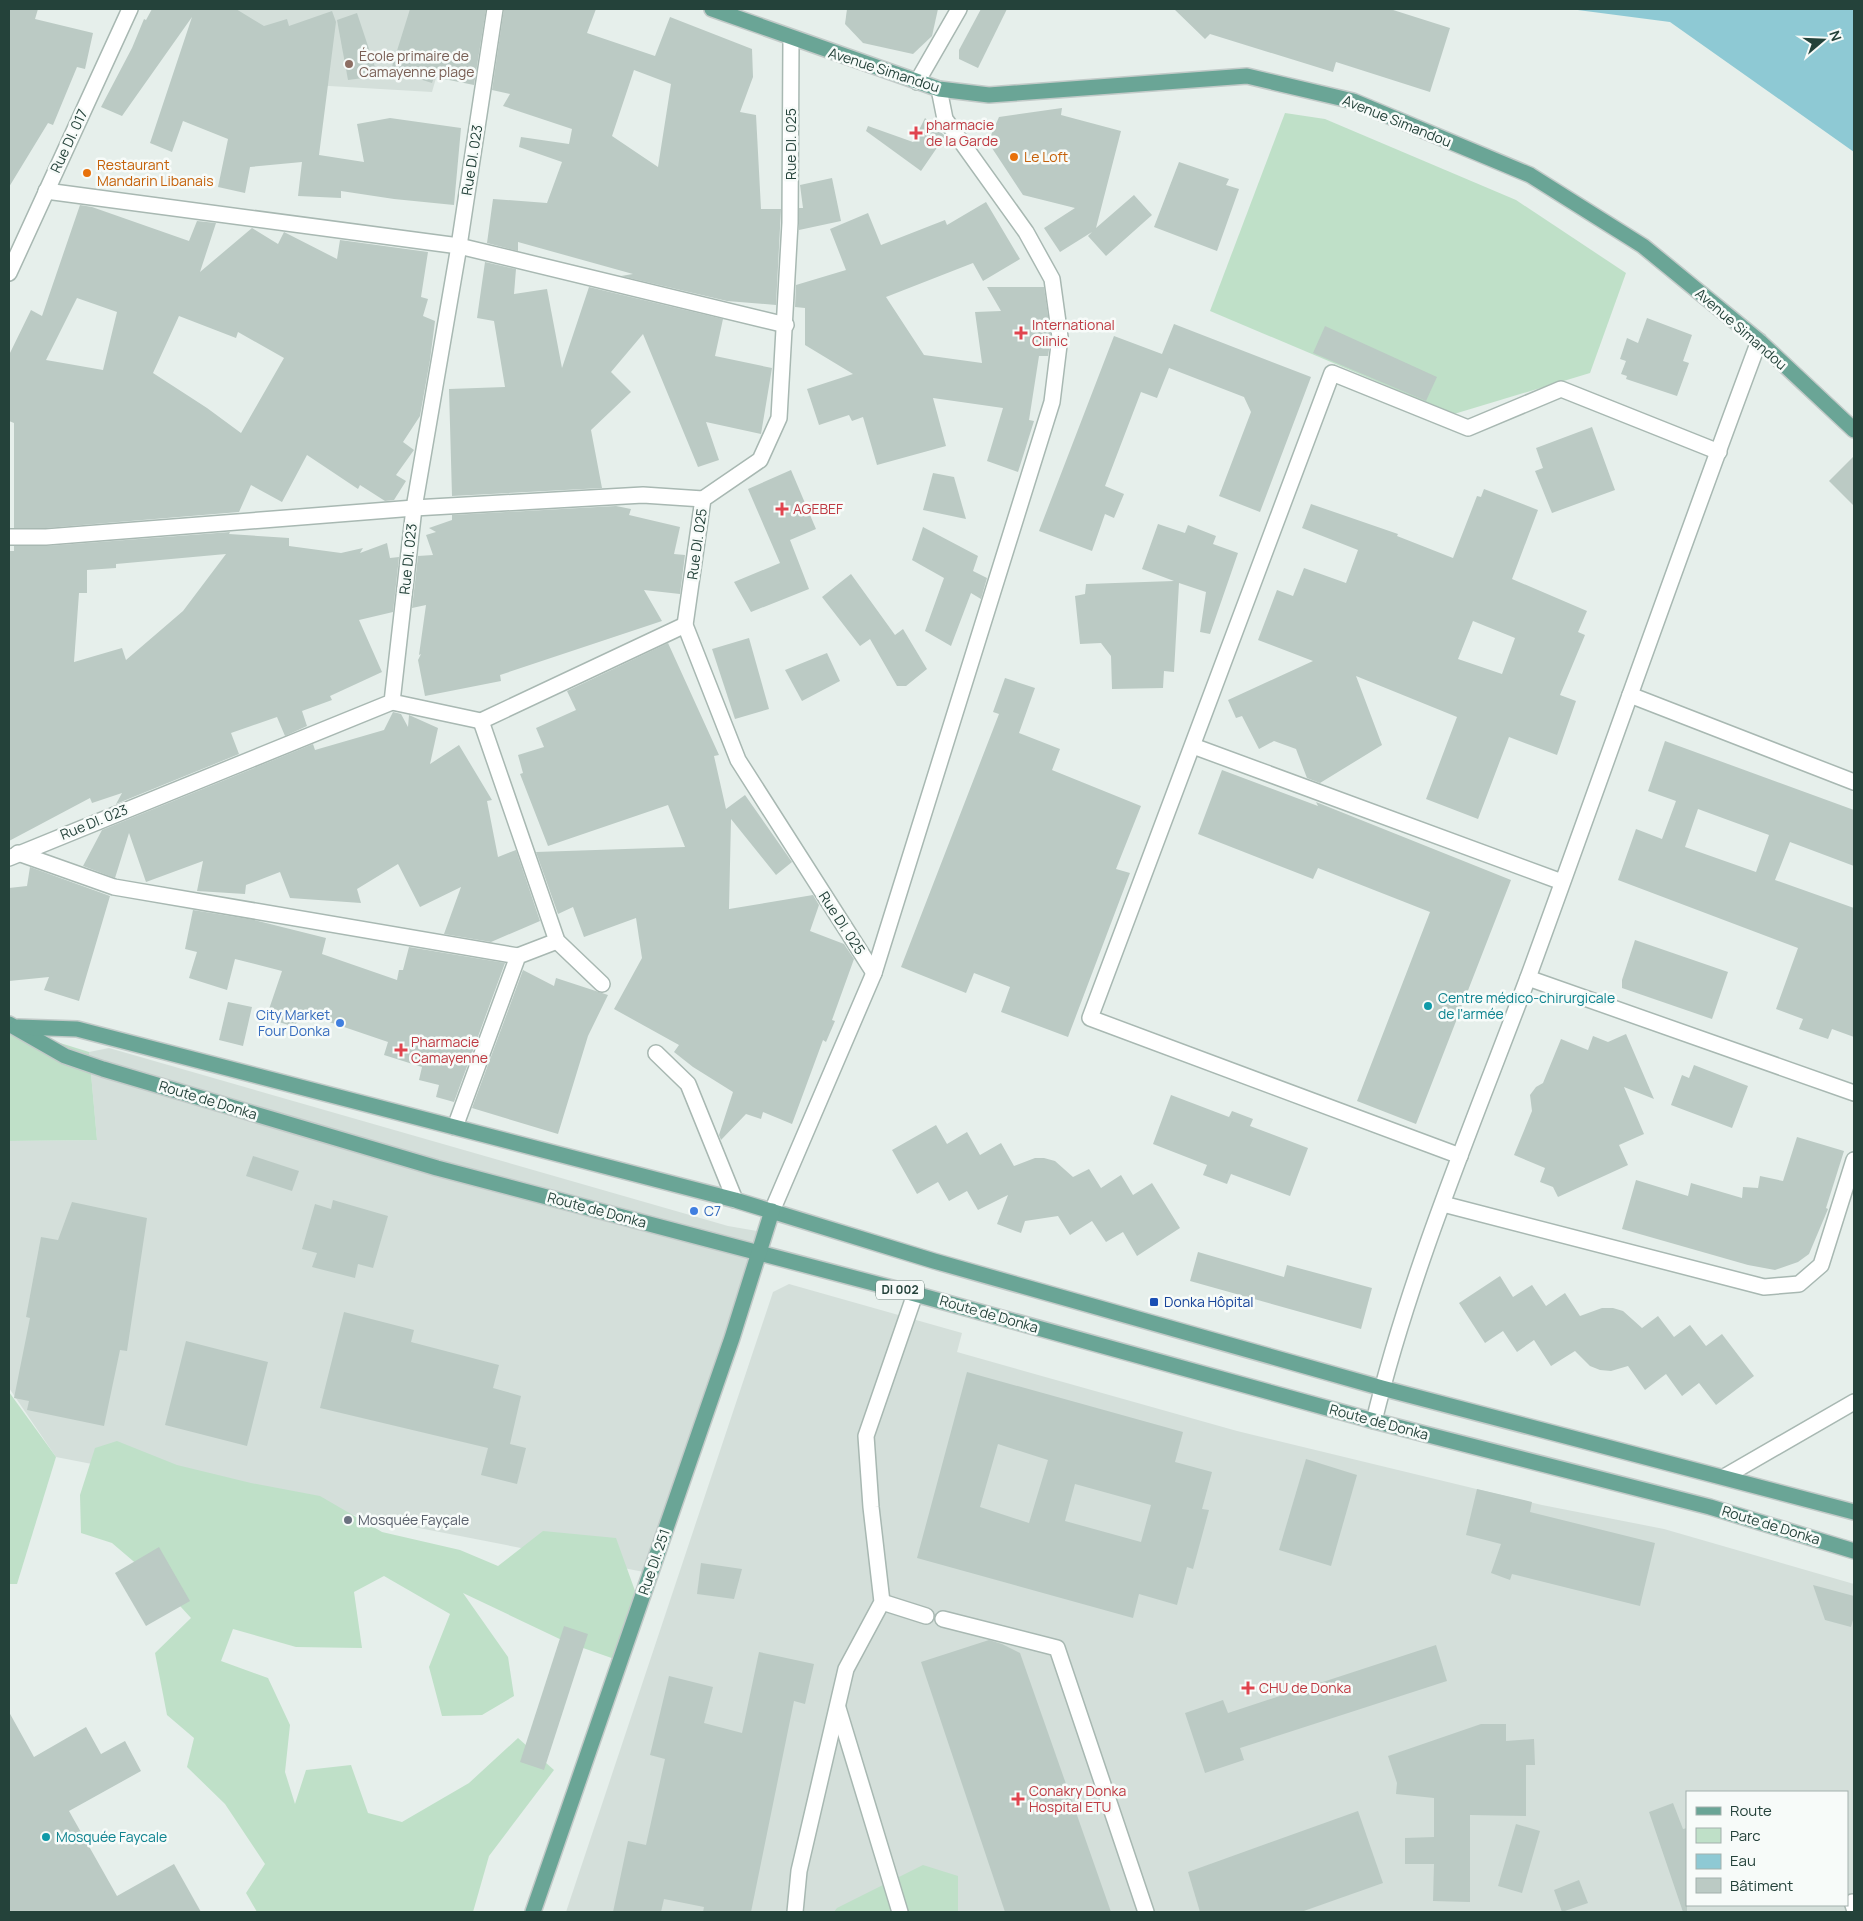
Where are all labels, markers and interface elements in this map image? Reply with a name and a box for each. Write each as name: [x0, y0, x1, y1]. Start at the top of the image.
north arrow: [1798, 15, 1848, 65]
text: N: [1825, 28, 1846, 43]
street label: Avenue Simandou: [826, 43, 942, 96]
place label: École primaire de Camayenne plage: [359, 46, 474, 81]
marker: École primaire de Camayenne plage: [343, 58, 355, 70]
street label: Avenue Simandou: [1340, 90, 1454, 151]
street label: Rue DI. 017: [46, 106, 92, 176]
street label: Rue DI. 025: [781, 108, 800, 180]
place label: pharmacie de la Garde: [926, 115, 998, 150]
street label: Rue DI. 023: [457, 123, 486, 197]
marker: pharmacie de la Garde: [910, 127, 922, 139]
place label: Le Loft: [1024, 147, 1069, 166]
marker: Le Loft: [1008, 151, 1020, 163]
place label: Restaurant Mandarin Libanais: [97, 155, 214, 190]
marker: Restaurant Mandarin Libanais: [81, 167, 93, 179]
street label: Avenue Simandou: [1692, 284, 1791, 374]
place label: International Clinic: [1032, 315, 1115, 350]
marker: International Clinic: [1014, 326, 1028, 340]
place label: AGEBEF: [793, 499, 843, 518]
marker: AGEBEF: [775, 502, 789, 516]
street label: Rue DI. 025: [682, 507, 711, 581]
street label: Rue DI. 023: [394, 522, 421, 595]
street label: Rue DI. 023: [57, 799, 130, 844]
street label: Rue DI. 025: [815, 887, 870, 958]
place label: Centre médico-chirurgicale de l'armée: [1438, 988, 1615, 1023]
marker: Centre médico-chirurgicale de l'armée: [1422, 1000, 1434, 1012]
place label: City Market Four Donka: [256, 1005, 330, 1040]
marker: City Market Four Donka: [334, 1017, 346, 1029]
place label: Pharmacie Camayenne: [411, 1032, 488, 1067]
marker: Pharmacie Camayenne: [395, 1044, 407, 1056]
street label: Route de Donka: [157, 1076, 260, 1123]
street label: Route de Donka: [546, 1187, 649, 1232]
place label: C7: [704, 1201, 721, 1220]
marker: C7: [688, 1205, 700, 1217]
road number: DI 002: [876, 1280, 924, 1300]
street label: Route de Donka: [938, 1290, 1041, 1337]
place label: Donka Hôpital: [1164, 1292, 1254, 1311]
marker: Donka Hôpital: [1148, 1296, 1160, 1308]
street label: Route de Donka: [1328, 1399, 1431, 1444]
street label: Route de Donka: [1720, 1501, 1823, 1548]
place label: Mosquée Fayçale: [358, 1510, 469, 1529]
marker: Mosquée Fayçale: [342, 1514, 354, 1526]
street label: Rue DI. 251: [633, 1526, 674, 1597]
place label: CHU de Donka: [1259, 1678, 1351, 1697]
marker: CHU de Donka: [1241, 1681, 1255, 1695]
place label: Conakry Donka Hospital ETU: [1029, 1781, 1126, 1816]
legend: [1686, 1791, 1848, 1906]
marker: Conakry Donka Hospital ETU: [1011, 1792, 1025, 1806]
text: Route: [1730, 1800, 1772, 1821]
text: Parc: [1730, 1825, 1761, 1846]
place label: Mosquée Faycale: [56, 1827, 167, 1846]
marker: Mosquée Faycale: [40, 1831, 52, 1843]
text: Eau: [1730, 1850, 1756, 1871]
text: Bâtiment: [1730, 1875, 1793, 1896]

